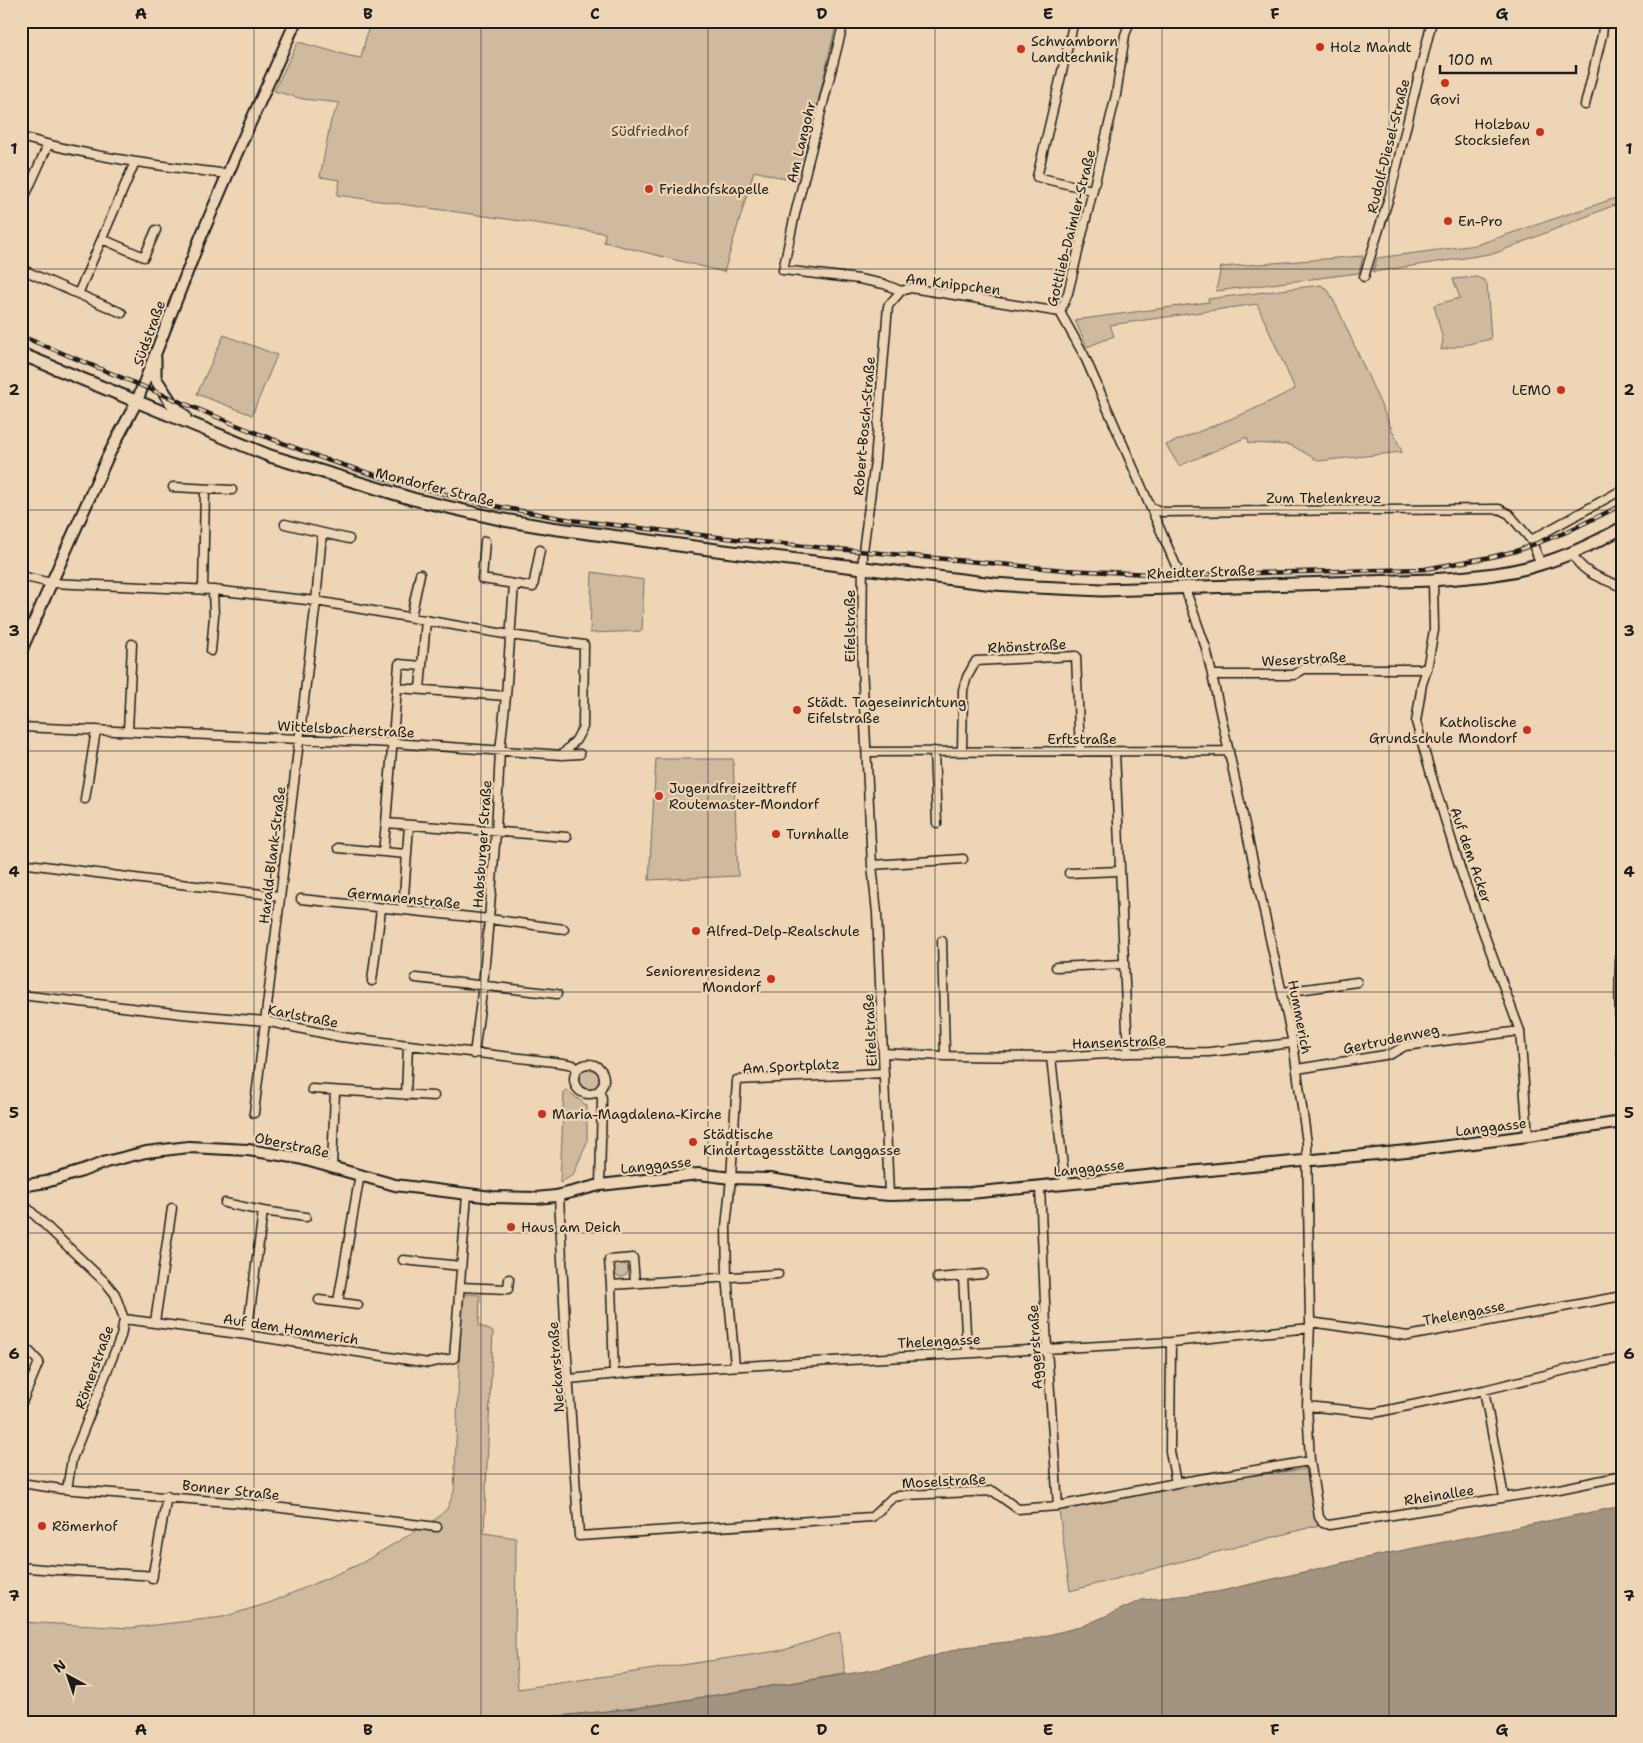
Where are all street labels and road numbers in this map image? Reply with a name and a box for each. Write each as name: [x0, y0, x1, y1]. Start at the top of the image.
street label: Rudolf-Diesel-Straße: [1363, 77, 1413, 215]
street label: Am Langohr: [782, 99, 820, 185]
street label: Gottlieb-Daimler-Straße: [1043, 147, 1099, 309]
street label: Am Knippchen: [905, 269, 1002, 299]
street label: Südstraße: [129, 298, 169, 368]
street label: Robert-Bosch-Straße: [849, 356, 879, 496]
street label: Mondorfer Straße: [373, 463, 497, 511]
street label: Zum Thelenkreuz: [1266, 489, 1382, 507]
street label: Rheidter Straße: [1147, 561, 1256, 583]
street label: Eifelstraße: [841, 589, 859, 663]
street label: Rhönstraße: [987, 635, 1067, 657]
street label: Weserstraße: [1261, 648, 1347, 670]
street label: Wittelsbacherstraße: [277, 716, 415, 742]
street label: Erftstraße: [1047, 730, 1117, 748]
street label: Habsburger Straße: [469, 779, 495, 909]
street label: Harald-Blank-Straße: [255, 785, 289, 925]
street label: Auf dem Acker: [1446, 805, 1496, 906]
street label: Germanenstraße: [346, 883, 462, 913]
street label: Hummerich: [1284, 978, 1316, 1056]
street label: Eifelstraße: [859, 993, 881, 1067]
street label: Karlstraße: [266, 1000, 340, 1032]
street label: Gertrudenweg: [1341, 1020, 1441, 1058]
street label: Hansenstraße: [1072, 1031, 1167, 1053]
street label: Am Sportplatz: [742, 1054, 840, 1078]
street label: Langgasse: [1454, 1114, 1528, 1140]
street label: Oberstraße: [253, 1128, 331, 1162]
street label: Langgasse: [619, 1152, 693, 1178]
street label: Langgasse: [1052, 1155, 1126, 1181]
street label: Thelengasse: [1421, 1296, 1507, 1330]
street label: Aggerstraße: [1024, 1304, 1046, 1390]
street label: Auf dem Hommerich: [222, 1309, 360, 1349]
street label: Neckarstraße: [544, 1321, 568, 1413]
street label: Römerstraße: [71, 1323, 117, 1411]
street label: Thelengasse: [897, 1330, 981, 1352]
street label: Moselstraße: [901, 1470, 987, 1492]
street label: Bonner Straße: [181, 1476, 281, 1504]
street label: Rheinallee: [1403, 1481, 1475, 1509]

